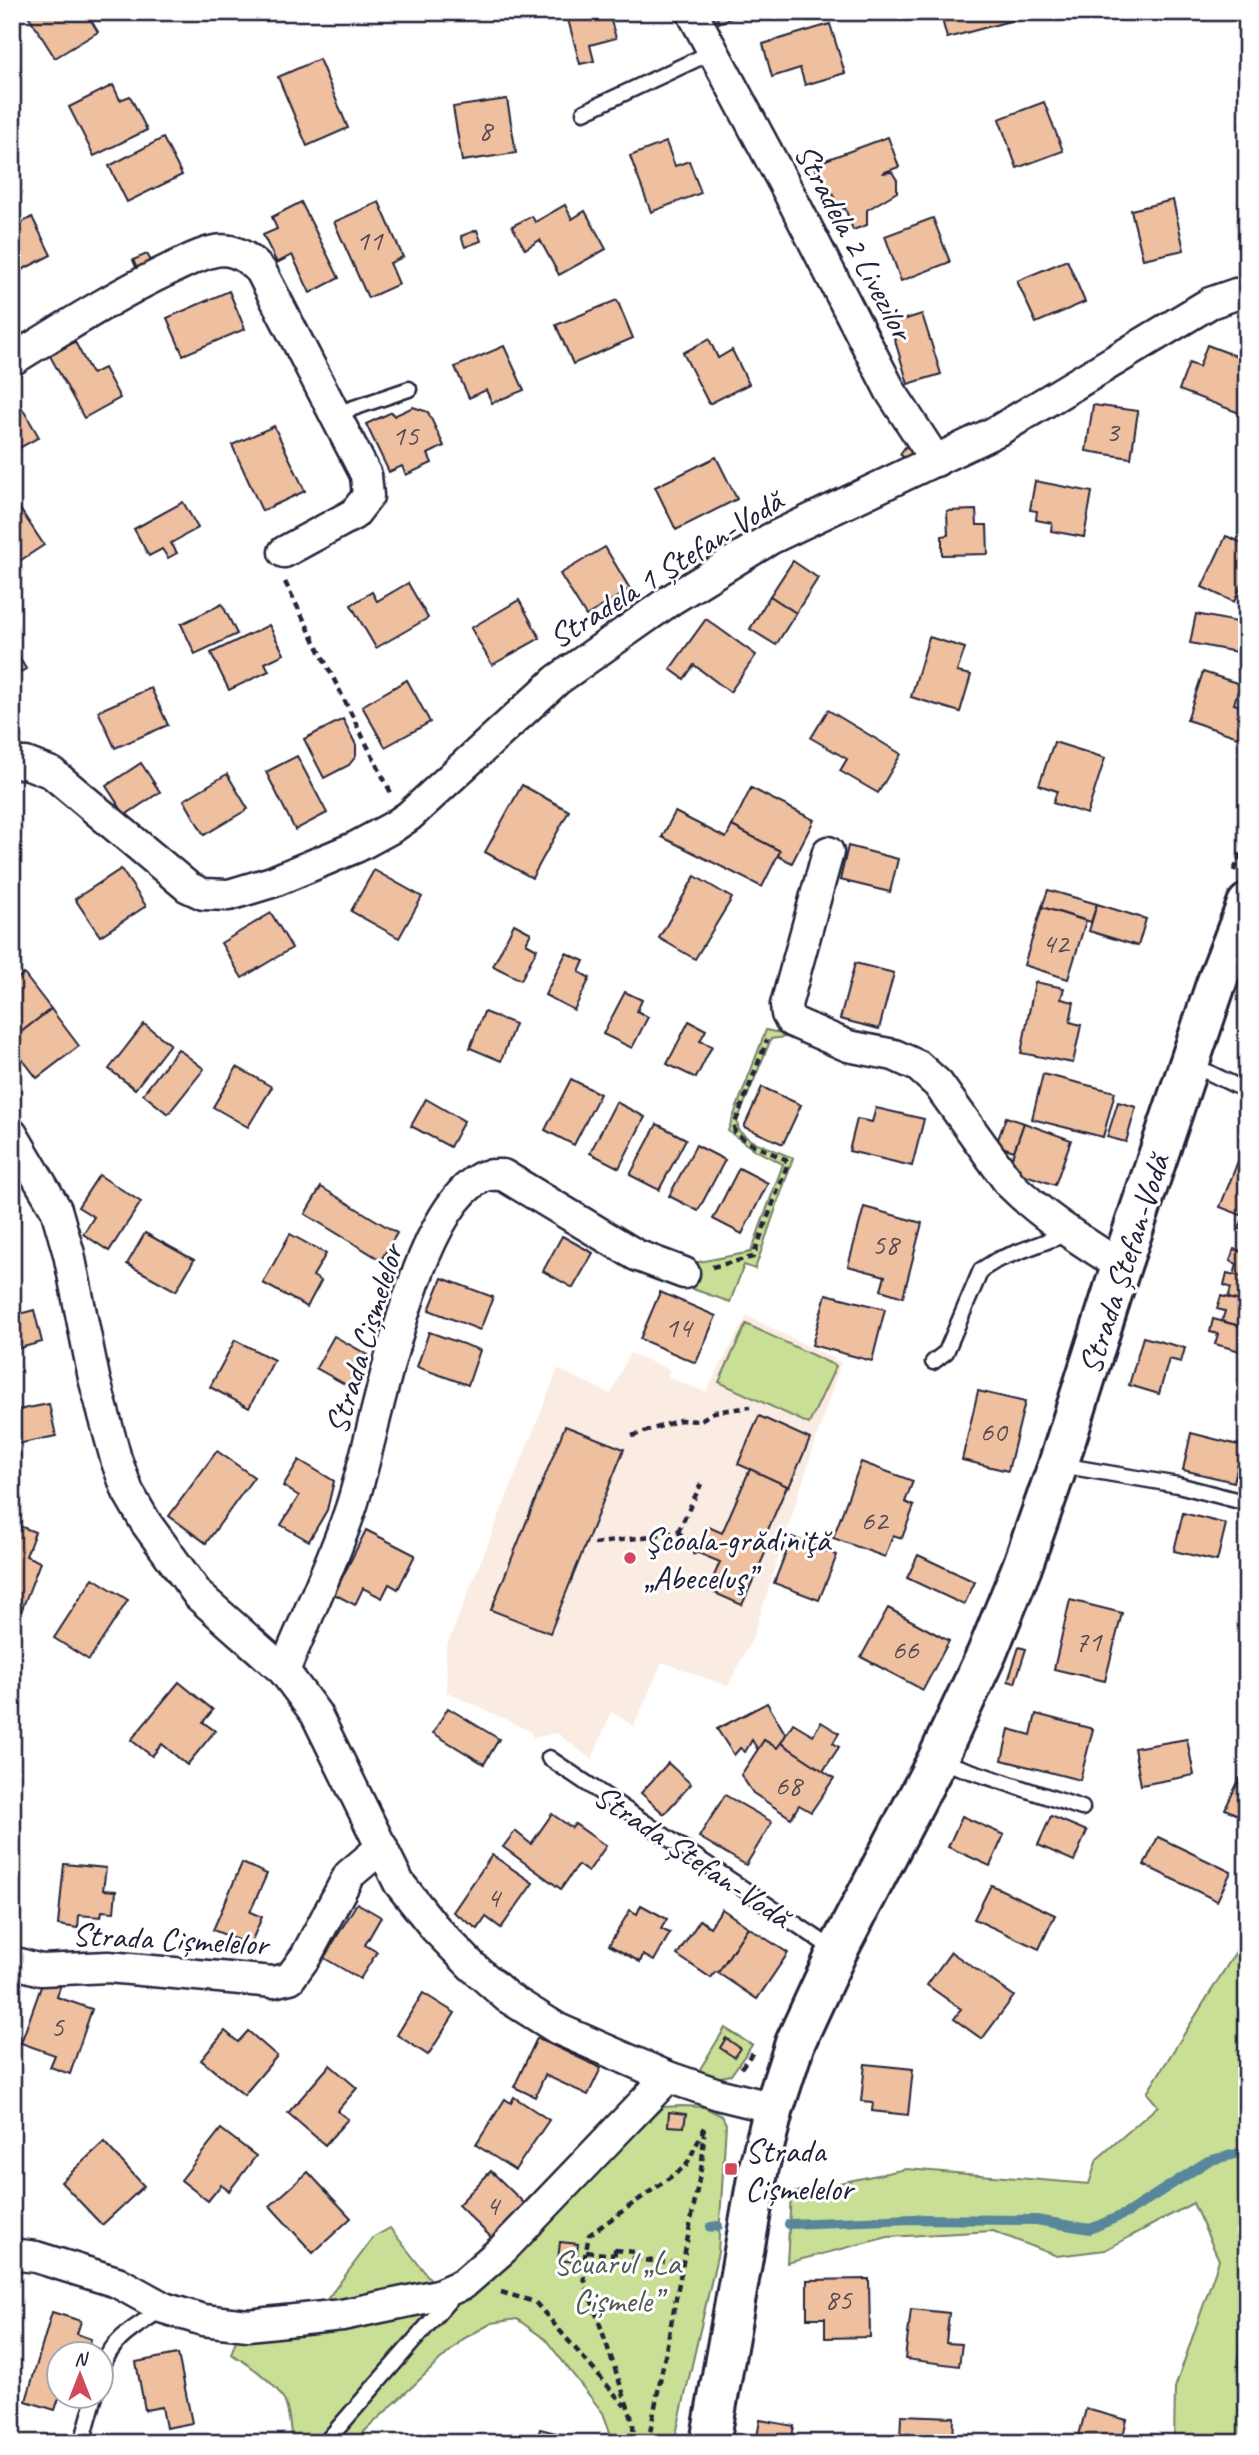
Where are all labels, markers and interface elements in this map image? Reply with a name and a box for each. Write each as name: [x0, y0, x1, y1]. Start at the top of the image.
house number: 8: [478, 111, 494, 149]
street label: Stradela 2 Livezilor: [785, 136, 925, 349]
house number: 11: [356, 221, 384, 259]
house number: 3: [1105, 412, 1121, 450]
house number: 15: [392, 416, 420, 454]
street label: Stradela 1 Ștefan-Vodă: [541, 479, 792, 658]
house number: 42: [1042, 924, 1071, 962]
street label: Strada Ștefan-Vodă: [1069, 1147, 1180, 1379]
house number: 58: [872, 1225, 901, 1263]
street label: Strada Cișmelelor: [315, 1237, 414, 1439]
house number: 14: [665, 1308, 694, 1346]
house number: 60: [980, 1412, 1009, 1450]
house number: 62: [861, 1501, 890, 1539]
place label: Şcoala-grădiniţă „Abeceluş”: [644, 1519, 833, 1599]
marker: Şcoala-grădiniţă „Abeceluş”: [622, 1550, 638, 1566]
house number: 71: [1075, 1622, 1103, 1660]
house number: 66: [892, 1630, 920, 1668]
house number: 68: [775, 1766, 804, 1804]
street label: Strada Ștefan-Vodă: [586, 1775, 801, 1939]
house number: 4: [486, 1878, 502, 1916]
street label: Strada Cișmelelor: [71, 1913, 272, 1965]
house number: 5: [50, 2007, 65, 2045]
place label: Strada Cișmelelor: [745, 2130, 856, 2210]
marker: Strada Cișmelelor: [723, 2161, 739, 2177]
house number: 4: [485, 2186, 501, 2224]
park label: Scuarul „La Cișmele”: [553, 2242, 683, 2322]
house number: 85: [825, 2280, 853, 2318]
north arrow: [46, 2340, 116, 2410]
text: N: [74, 2347, 89, 2371]

